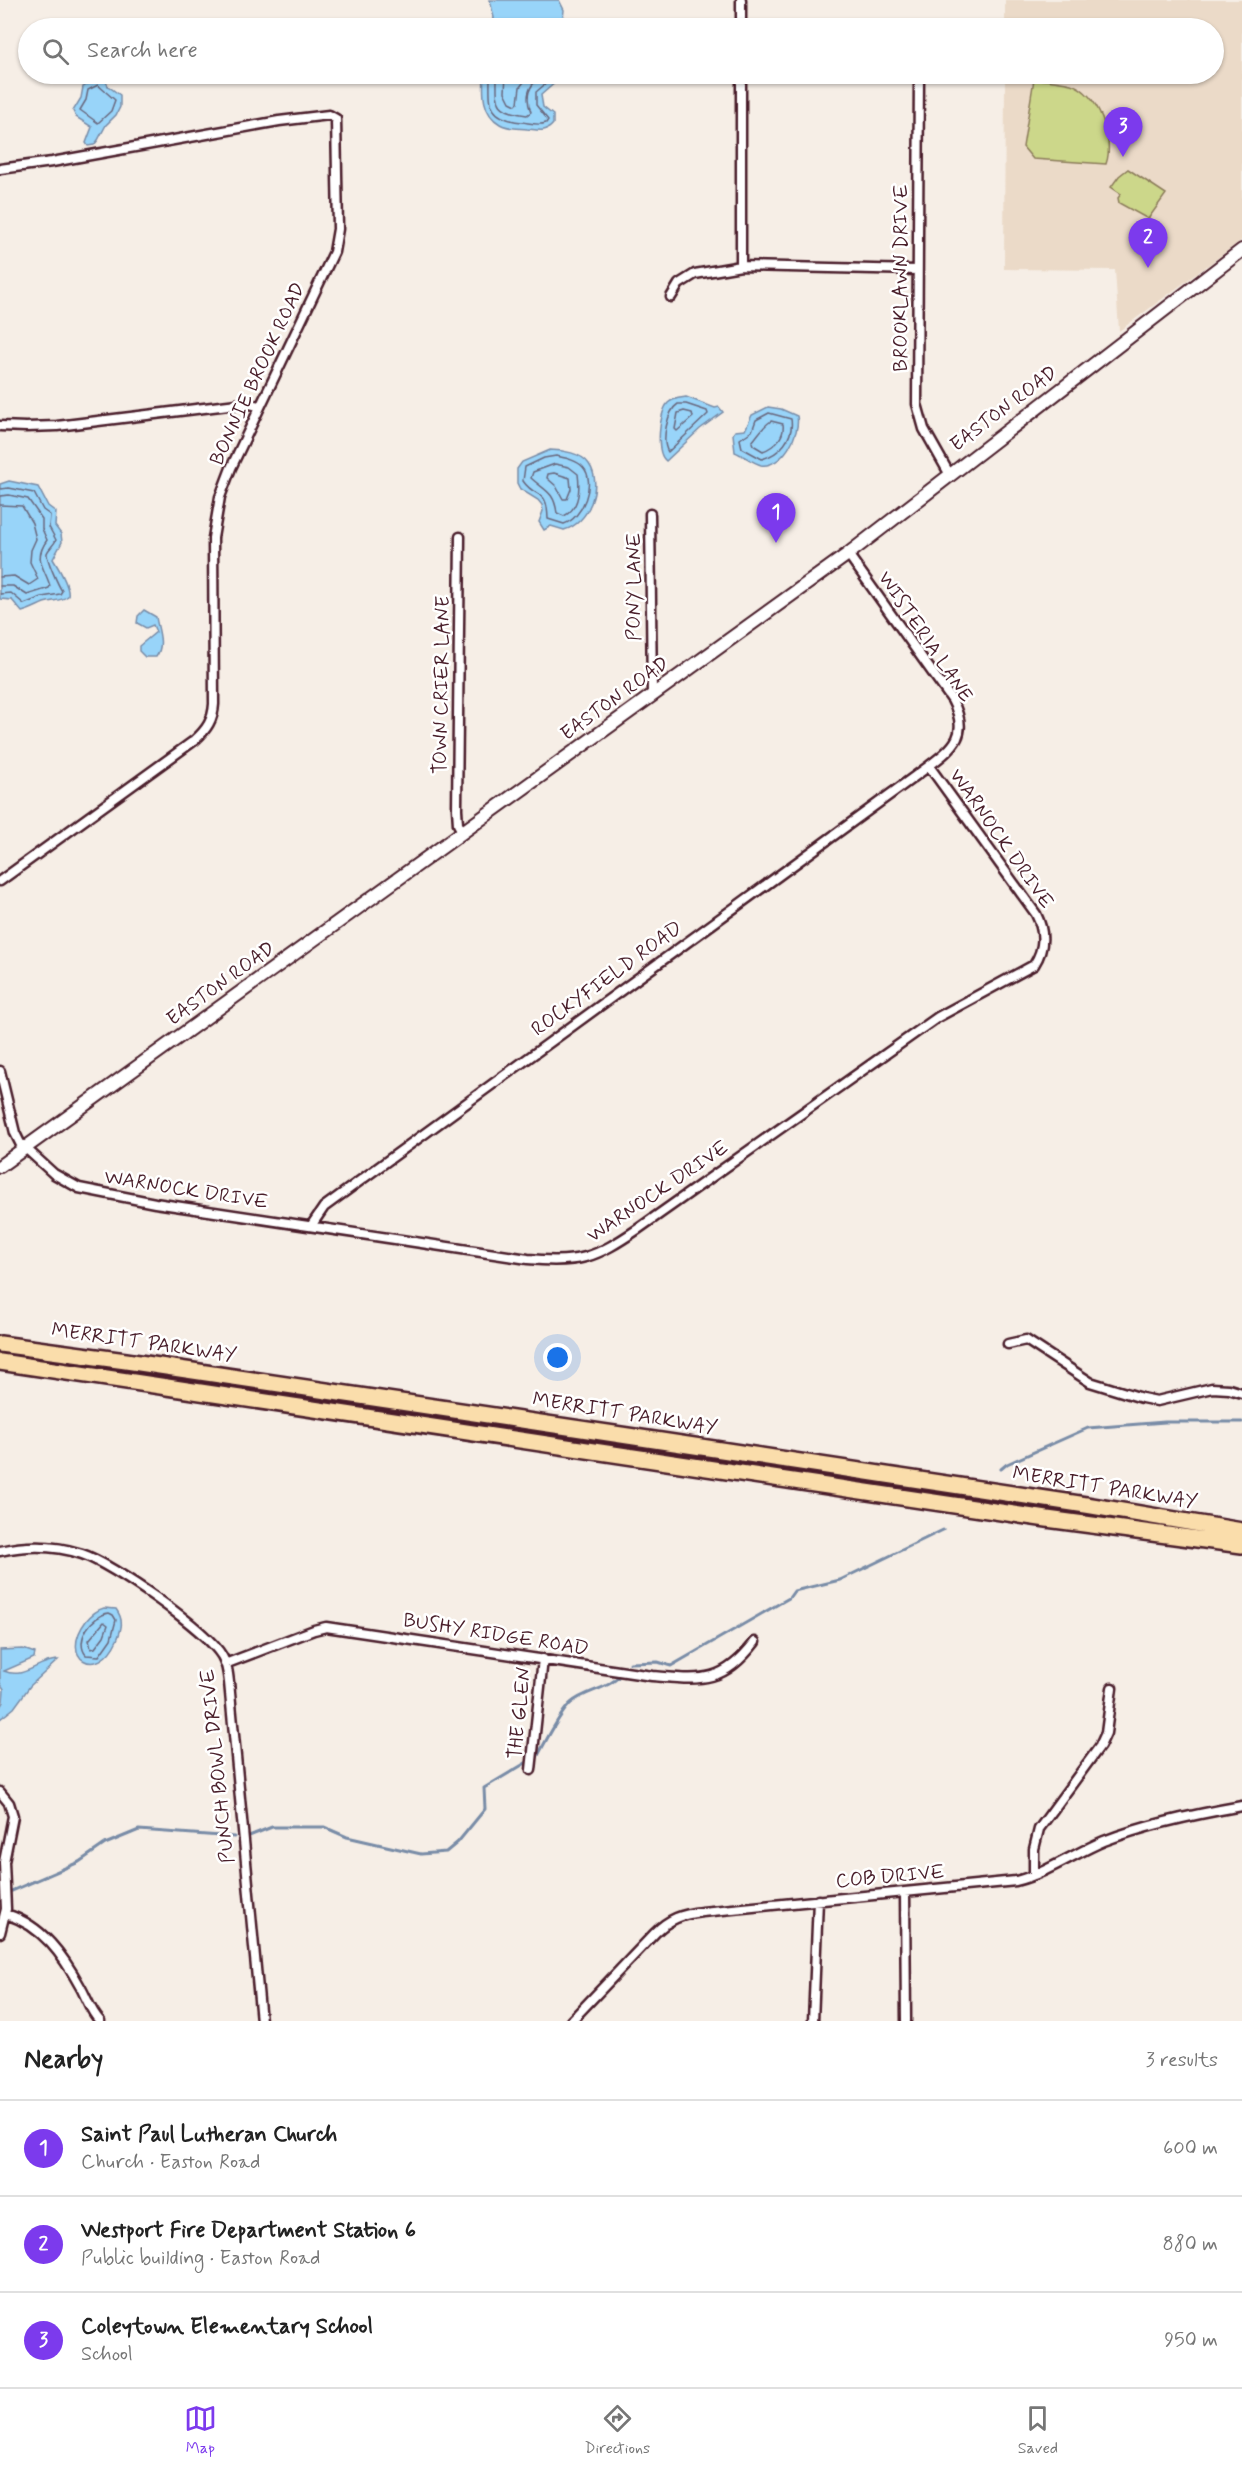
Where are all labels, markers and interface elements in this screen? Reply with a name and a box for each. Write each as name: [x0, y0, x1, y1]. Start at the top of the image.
search box: [18, 18, 1224, 84]
icon: search: [39, 35, 72, 68]
text: Search here: [87, 37, 198, 65]
pin: 3: [1104, 108, 1142, 157]
street label: BROOKLAWN DRIVE: [888, 184, 915, 372]
pin: 2: [1128, 218, 1168, 268]
street label: BONNIE BROOK ROAD: [204, 278, 312, 470]
street label: EASTON ROAD: [945, 360, 1063, 458]
pin: 1: [756, 494, 796, 543]
street label: PONY LANE: [621, 533, 648, 641]
street label: WISTERIA LANE: [871, 566, 979, 708]
street label: TOWN CRIER LANE: [427, 596, 457, 774]
street label: EASTON ROAD: [555, 650, 675, 748]
street label: WARNOCK DRIVE: [943, 764, 1059, 914]
street label: ROCKYFIELD ROAD: [526, 915, 688, 1043]
street label: EASTON ROAD: [161, 935, 281, 1033]
street label: WARNOCK DRIVE: [582, 1135, 734, 1249]
street label: WARNOCK DRIVE: [102, 1164, 270, 1216]
street label: MERRITT PARKWAY: [50, 1317, 238, 1369]
your location: [543, 1343, 572, 1372]
street label: MERRITT PARKWAY: [531, 1386, 719, 1442]
street label: MERRITT PARKWAY: [1011, 1460, 1199, 1516]
street label: BUSHY RIDGE ROAD: [401, 1607, 591, 1663]
street label: THE GLEN: [502, 1666, 538, 1760]
street label: PUNCH BOWL DRIVE: [194, 1668, 242, 1864]
street label: COB DRIVE: [835, 1859, 945, 1895]
text: Nearby: [24, 2043, 103, 2077]
text: 3 results: [1146, 2047, 1218, 2074]
text: Saint Paul Lutheran Church: [81, 2121, 337, 2149]
text: 1: [39, 2135, 48, 2162]
text: 600 m: [1163, 2135, 1218, 2162]
text: Church · Easton Road: [81, 2149, 261, 2176]
text: Westport Fire Department Station 6: [81, 2217, 416, 2245]
text: 2: [39, 2231, 48, 2258]
text: 880 m: [1162, 2231, 1218, 2258]
text: Public building · Easton Road: [81, 2245, 321, 2272]
text: Coleytown Elementary School: [81, 2313, 373, 2341]
text: 3: [39, 2327, 48, 2354]
text: 950 m: [1164, 2327, 1218, 2354]
text: School: [81, 2341, 133, 2368]
tab: Map: [184, 2402, 217, 2459]
tab: Directions: [584, 2402, 650, 2459]
tab: Saved: [1018, 2402, 1058, 2459]

